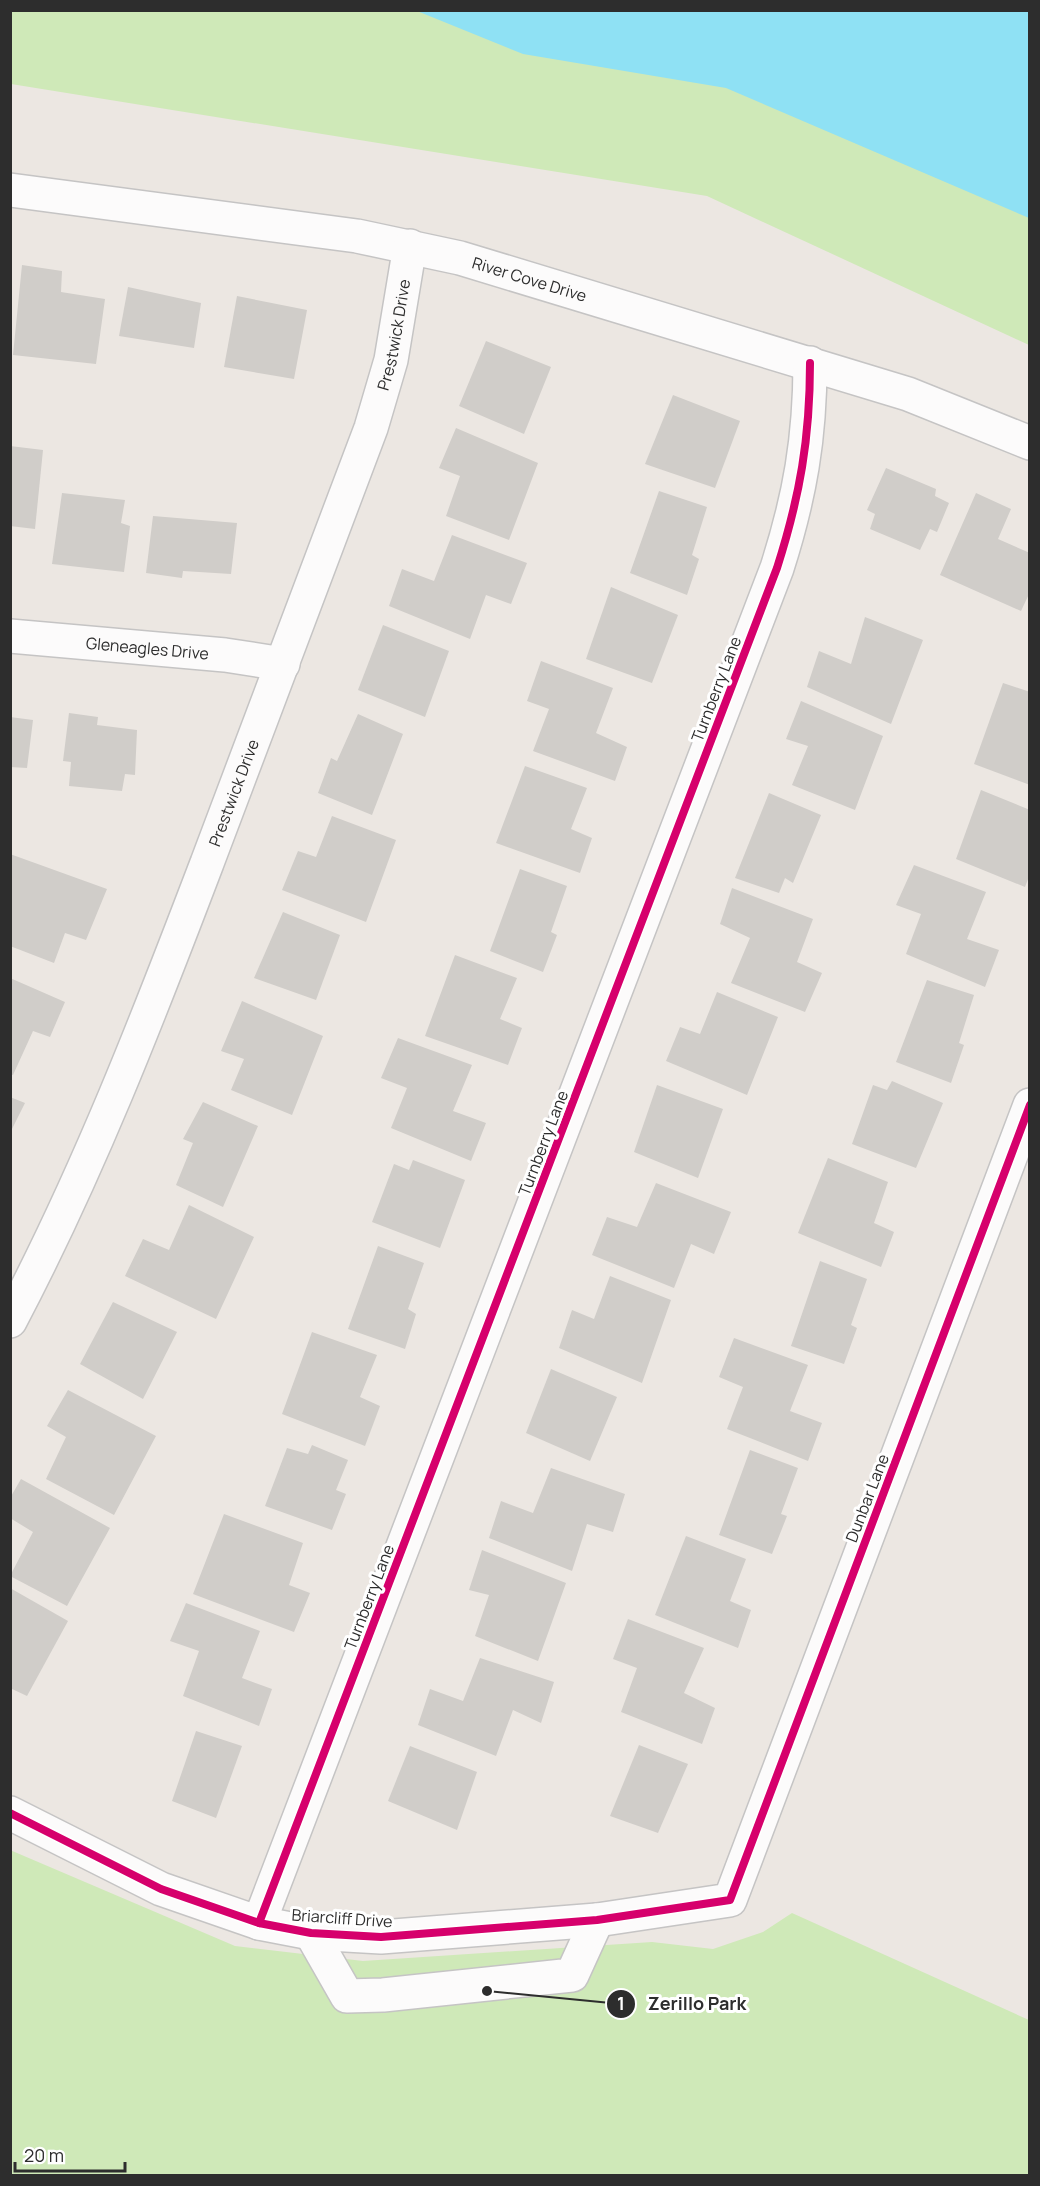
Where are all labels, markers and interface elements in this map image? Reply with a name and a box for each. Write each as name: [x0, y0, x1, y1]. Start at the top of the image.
street label: River Cove Drive: [470, 251, 589, 307]
street label: Prestwick Drive: [372, 277, 415, 393]
street label: Gleneagles Drive: [85, 632, 210, 665]
street label: Turnberry Lane: [686, 633, 746, 745]
street label: Prestwick Drive: [203, 736, 264, 849]
street label: Turnberry Lane: [513, 1087, 573, 1199]
street label: Dunbar Lane: [840, 1451, 894, 1545]
street label: Turnberry Lane: [339, 1541, 399, 1653]
street label: Briarcliff Drive: [291, 1904, 393, 1932]
callout: Zerillo Park: [606, 1986, 758, 2022]
text: 1: [617, 1991, 625, 2015]
text: Zerillo Park: [648, 1991, 747, 2015]
scale bar: [15, 2135, 124, 2173]
text: 20 m: [24, 2143, 64, 2167]

